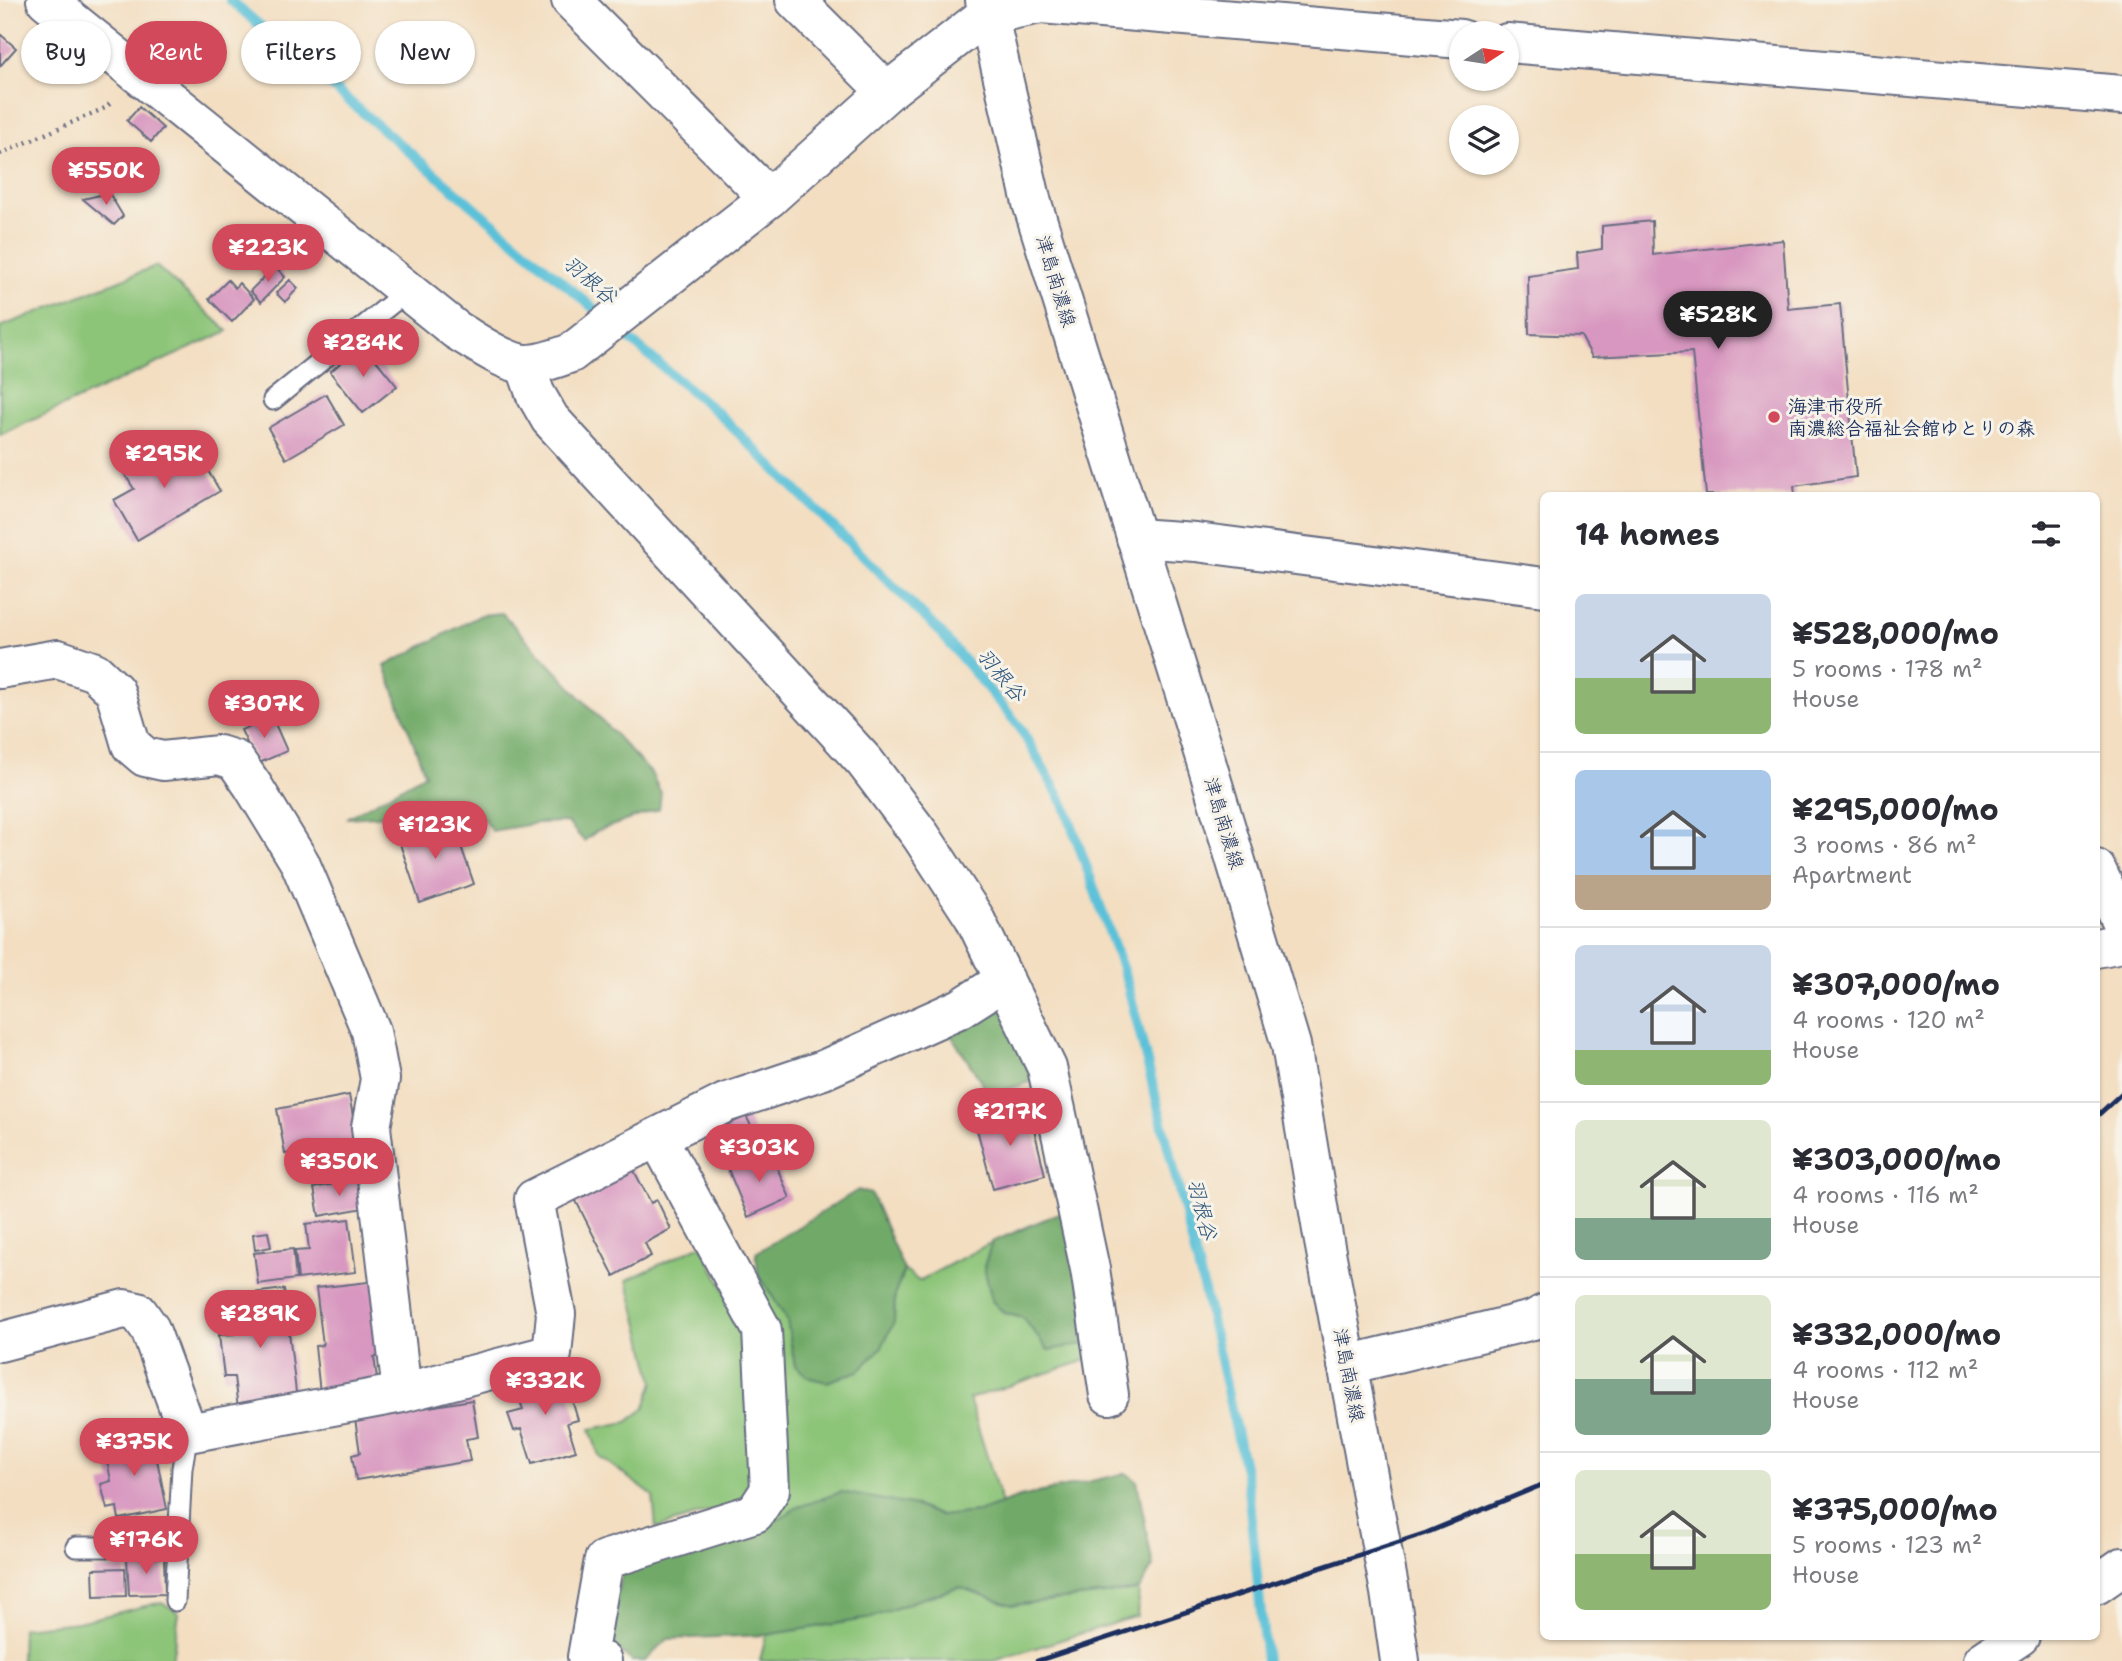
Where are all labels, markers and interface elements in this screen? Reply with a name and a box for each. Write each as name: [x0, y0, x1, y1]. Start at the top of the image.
chip: Buy: [21, 21, 111, 84]
chip: Rent: [125, 21, 227, 84]
chip: Filters: [241, 21, 361, 84]
chip: New: [375, 21, 475, 84]
north arrow: [1449, 21, 1519, 91]
map controls: [1449, 21, 1519, 175]
button: layers: [1449, 105, 1519, 175]
pin: ¥550K: [57, 148, 155, 207]
text: ¥550K: [68, 155, 144, 185]
pin: ¥223K: [219, 224, 317, 284]
text: ¥223K: [228, 232, 308, 262]
street label: 津島南濃線: [1030, 232, 1082, 330]
water label: 羽根谷: [557, 249, 624, 312]
pin: ¥528K: [1669, 292, 1767, 351]
text: ¥528K: [1679, 299, 1757, 329]
pin: ¥284K: [314, 320, 412, 379]
text: ¥284K: [323, 327, 403, 357]
place label: 海津市役所 南濃総合福祉会館ゆとりの森: [1788, 394, 2035, 441]
marker: 海津市役所 南濃総合福祉会館ゆとりの森: [1766, 409, 1782, 425]
pin: ¥295K: [115, 430, 213, 490]
text: ¥295K: [125, 438, 203, 468]
text: 14 homes: [1575, 514, 1720, 555]
icon: filters: [2027, 515, 2065, 553]
text: ¥528,000/mo: [1792, 613, 1999, 654]
icon: home: [1631, 622, 1715, 706]
water label: 羽根谷: [970, 642, 1033, 709]
text: 5 rooms · 178 m²: [1792, 654, 1983, 684]
pin: ¥307K: [215, 680, 313, 740]
text: House: [1792, 684, 1860, 714]
text: ¥307K: [224, 688, 304, 718]
street label: 津島南濃線: [1198, 774, 1250, 872]
text: ¥295,000/mo: [1792, 789, 1999, 830]
icon: home: [1631, 798, 1715, 882]
pin: ¥123K: [386, 802, 484, 861]
text: ¥123K: [399, 809, 471, 839]
text: 3 rooms · 86 m²: [1792, 830, 1977, 860]
text: Apartment: [1792, 860, 1912, 890]
text: ¥307,000/mo: [1792, 964, 2000, 1005]
icon: home: [1631, 973, 1715, 1057]
text: 4 rooms · 120 m²: [1792, 1005, 1985, 1035]
text: House: [1792, 1035, 1860, 1065]
pin: ¥217K: [961, 1088, 1059, 1148]
text: ¥217K: [973, 1096, 1047, 1126]
pin: ¥303K: [710, 1124, 808, 1184]
text: ¥303K: [719, 1132, 799, 1162]
pin: ¥350K: [290, 1138, 388, 1198]
text: ¥303,000/mo: [1792, 1139, 2001, 1180]
text: ¥350K: [300, 1146, 378, 1176]
icon: home: [1631, 1148, 1715, 1232]
water label: 羽根谷: [1181, 1175, 1223, 1244]
text: 4 rooms · 116 m²: [1792, 1180, 1979, 1210]
text: House: [1792, 1210, 1860, 1240]
pin: ¥289K: [211, 1290, 309, 1350]
text: ¥289K: [220, 1298, 300, 1328]
text: ¥332,000/mo: [1792, 1314, 2001, 1355]
icon: home: [1631, 1323, 1715, 1407]
street label: 津島南濃線: [1328, 1326, 1370, 1424]
text: 4 rooms · 112 m²: [1792, 1355, 1978, 1385]
pin: ¥332K: [496, 1358, 594, 1417]
text: ¥332K: [506, 1365, 584, 1395]
text: House: [1792, 1385, 1860, 1415]
pin: ¥375K: [85, 1418, 183, 1478]
text: ¥375K: [96, 1426, 172, 1456]
text: ¥375,000/mo: [1792, 1489, 1998, 1530]
icon: home: [1631, 1498, 1715, 1582]
pin: ¥176K: [97, 1516, 195, 1576]
text: ¥176K: [109, 1524, 183, 1554]
text: 5 rooms · 123 m²: [1792, 1530, 1982, 1560]
text: House: [1792, 1560, 1860, 1590]

